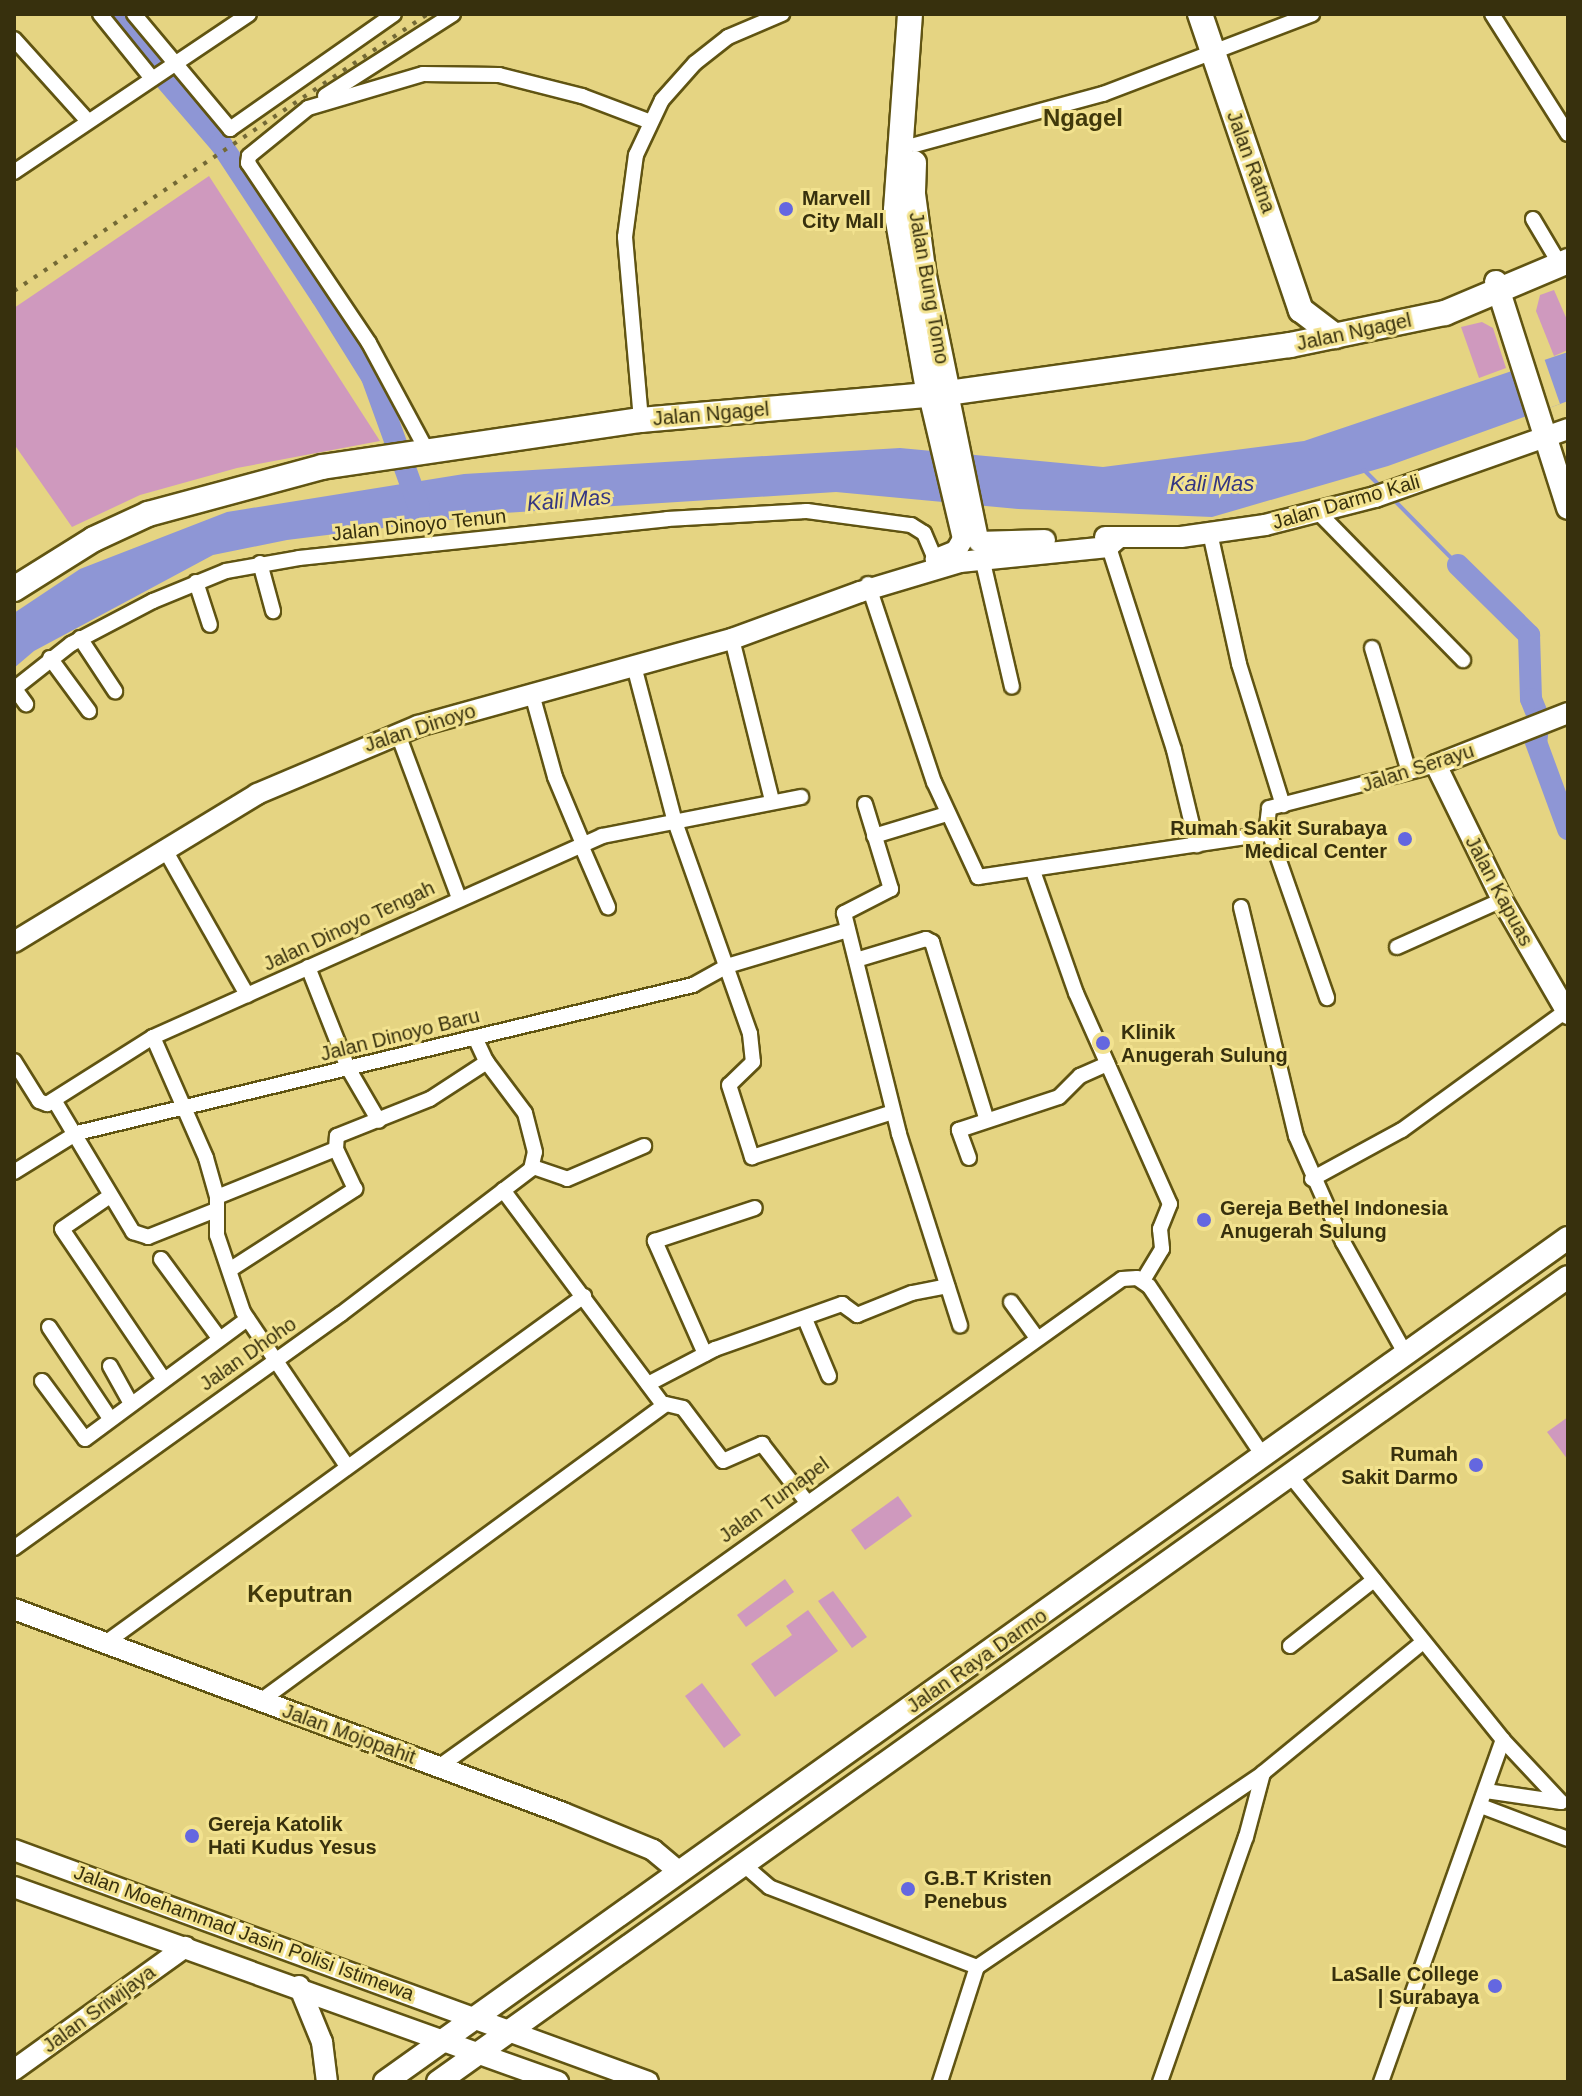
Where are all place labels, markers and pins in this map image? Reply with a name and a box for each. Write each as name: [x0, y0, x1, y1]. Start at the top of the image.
place label: Marvell City Mall: [802, 186, 884, 233]
marker: Marvell City Mall: [777, 200, 795, 218]
place label: Rumah Sakit Surabaya Medical Center: [1170, 816, 1387, 863]
marker: Rumah Sakit Surabaya Medical Center: [1394, 828, 1416, 850]
place label: Klinik Anugerah Sulung: [1121, 1020, 1288, 1067]
marker: Klinik Anugerah Sulung: [1092, 1032, 1114, 1054]
place label: Gereja Bethel Indonesia Anugerah Sulung: [1220, 1196, 1448, 1243]
marker: Gereja Bethel Indonesia Anugerah Sulung: [1195, 1211, 1213, 1229]
place label: Rumah Sakit Darmo: [1341, 1442, 1458, 1489]
marker: Rumah Sakit Darmo: [1465, 1454, 1487, 1476]
place label: Gereja Katolik Hati Kudus Yesus: [208, 1812, 377, 1859]
marker: Gereja Katolik Hati Kudus Yesus: [183, 1827, 201, 1845]
place label: G.B.T Kristen Penebus: [924, 1866, 1052, 1913]
marker: G.B.T Kristen Penebus: [899, 1880, 917, 1898]
place label: LaSalle College | Surabaya: [1331, 1962, 1479, 2009]
marker: LaSalle College | Surabaya: [1486, 1977, 1504, 1995]

